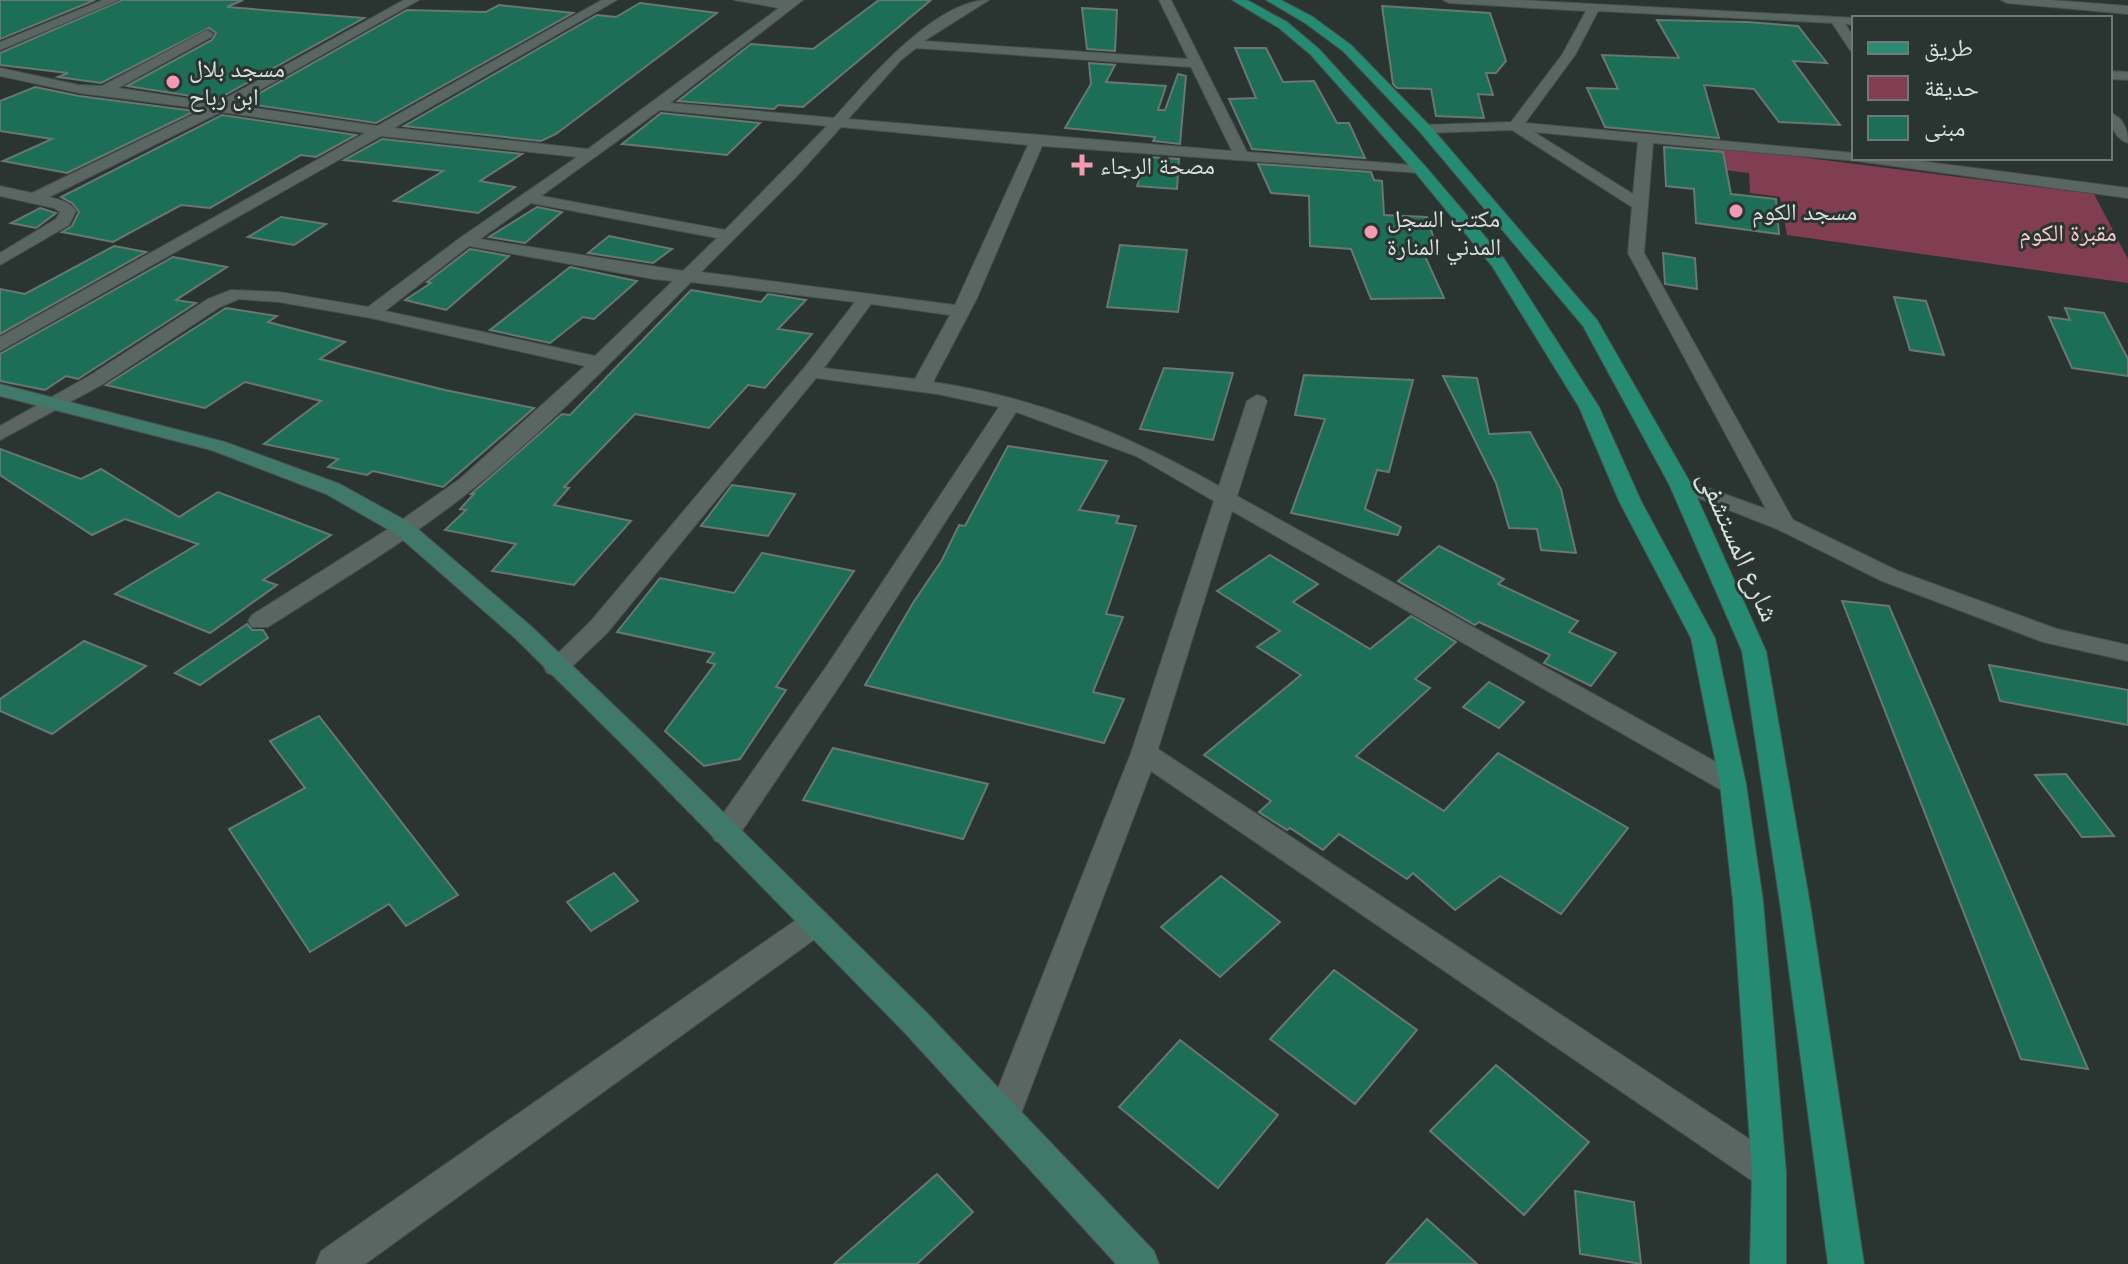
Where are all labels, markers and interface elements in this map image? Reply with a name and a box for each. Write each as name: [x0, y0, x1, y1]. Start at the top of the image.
legend: [1852, 16, 2112, 160]
text: طريق: [1924, 33, 1973, 62]
place label: مسجد بلال ابن رباح: [189, 54, 285, 112]
marker: مسجد بلال ابن رباح: [164, 73, 182, 91]
text: حديقة: [1924, 73, 1979, 102]
text: مبنى: [1924, 113, 1965, 142]
place label: مصحة الرجاء: [1100, 151, 1215, 180]
marker: مصحة الرجاء: [1071, 154, 1093, 176]
place label: مسجد الكوم: [1752, 197, 1857, 228]
marker: مسجد الكوم: [1727, 202, 1745, 220]
place label: مكتب السجل المدني المنارة: [1387, 204, 1501, 266]
park label: مقبرة الكوم: [2019, 218, 2117, 249]
marker: مكتب السجل المدني المنارة: [1362, 223, 1380, 241]
street label: شارع المستشفى: [1690, 465, 1787, 627]

